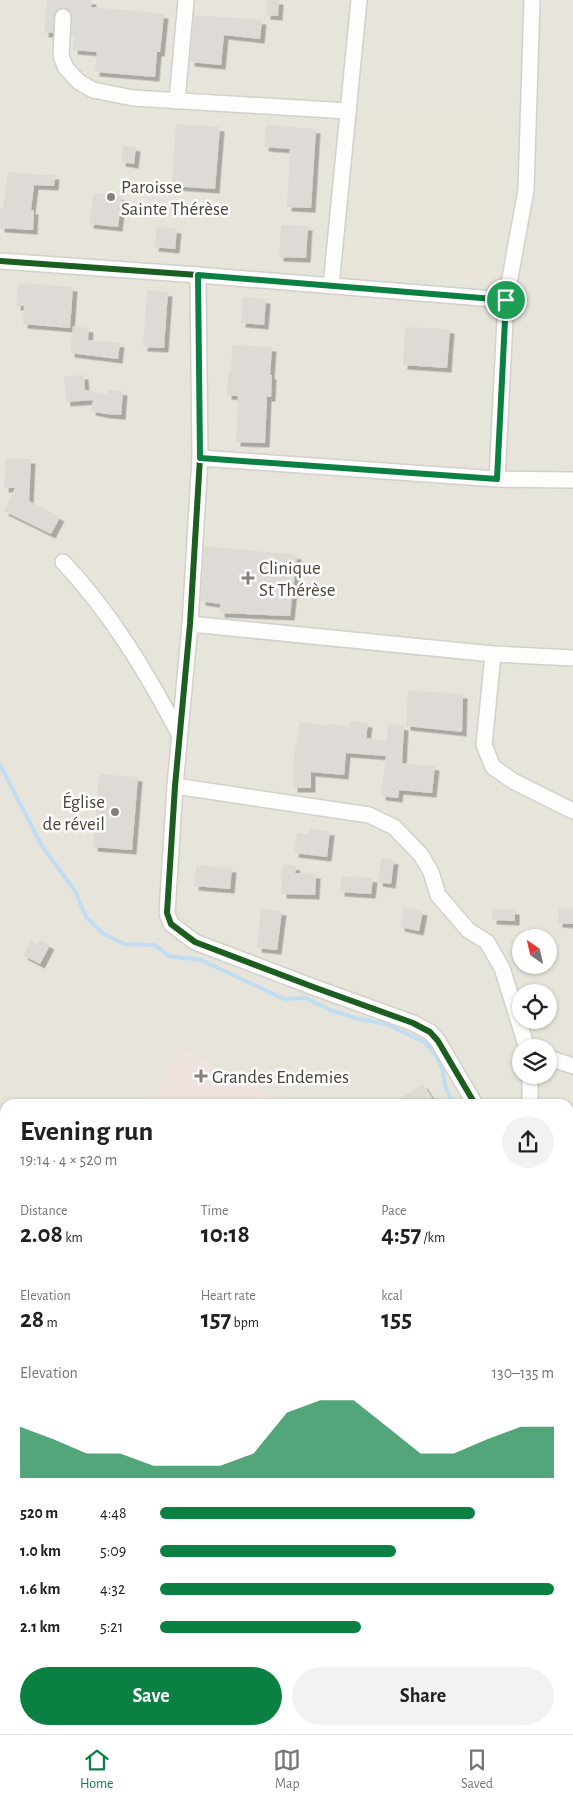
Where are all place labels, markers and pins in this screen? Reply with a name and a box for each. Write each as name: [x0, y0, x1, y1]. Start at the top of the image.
place label: Paroisse Sainte Thérèse: [121, 178, 229, 219]
marker: Paroisse Sainte Thérèse: [105, 191, 117, 203]
pin: [485, 279, 527, 321]
place label: Clinique St Thérèse: [259, 559, 336, 600]
marker: Clinique St Thérèse: [241, 571, 255, 585]
place label: Église de réveil: [43, 791, 105, 834]
marker: Église de réveil: [109, 806, 121, 818]
place label: Grandes Endemies: [212, 1068, 349, 1087]
marker: Grandes Endemies: [194, 1069, 208, 1083]

